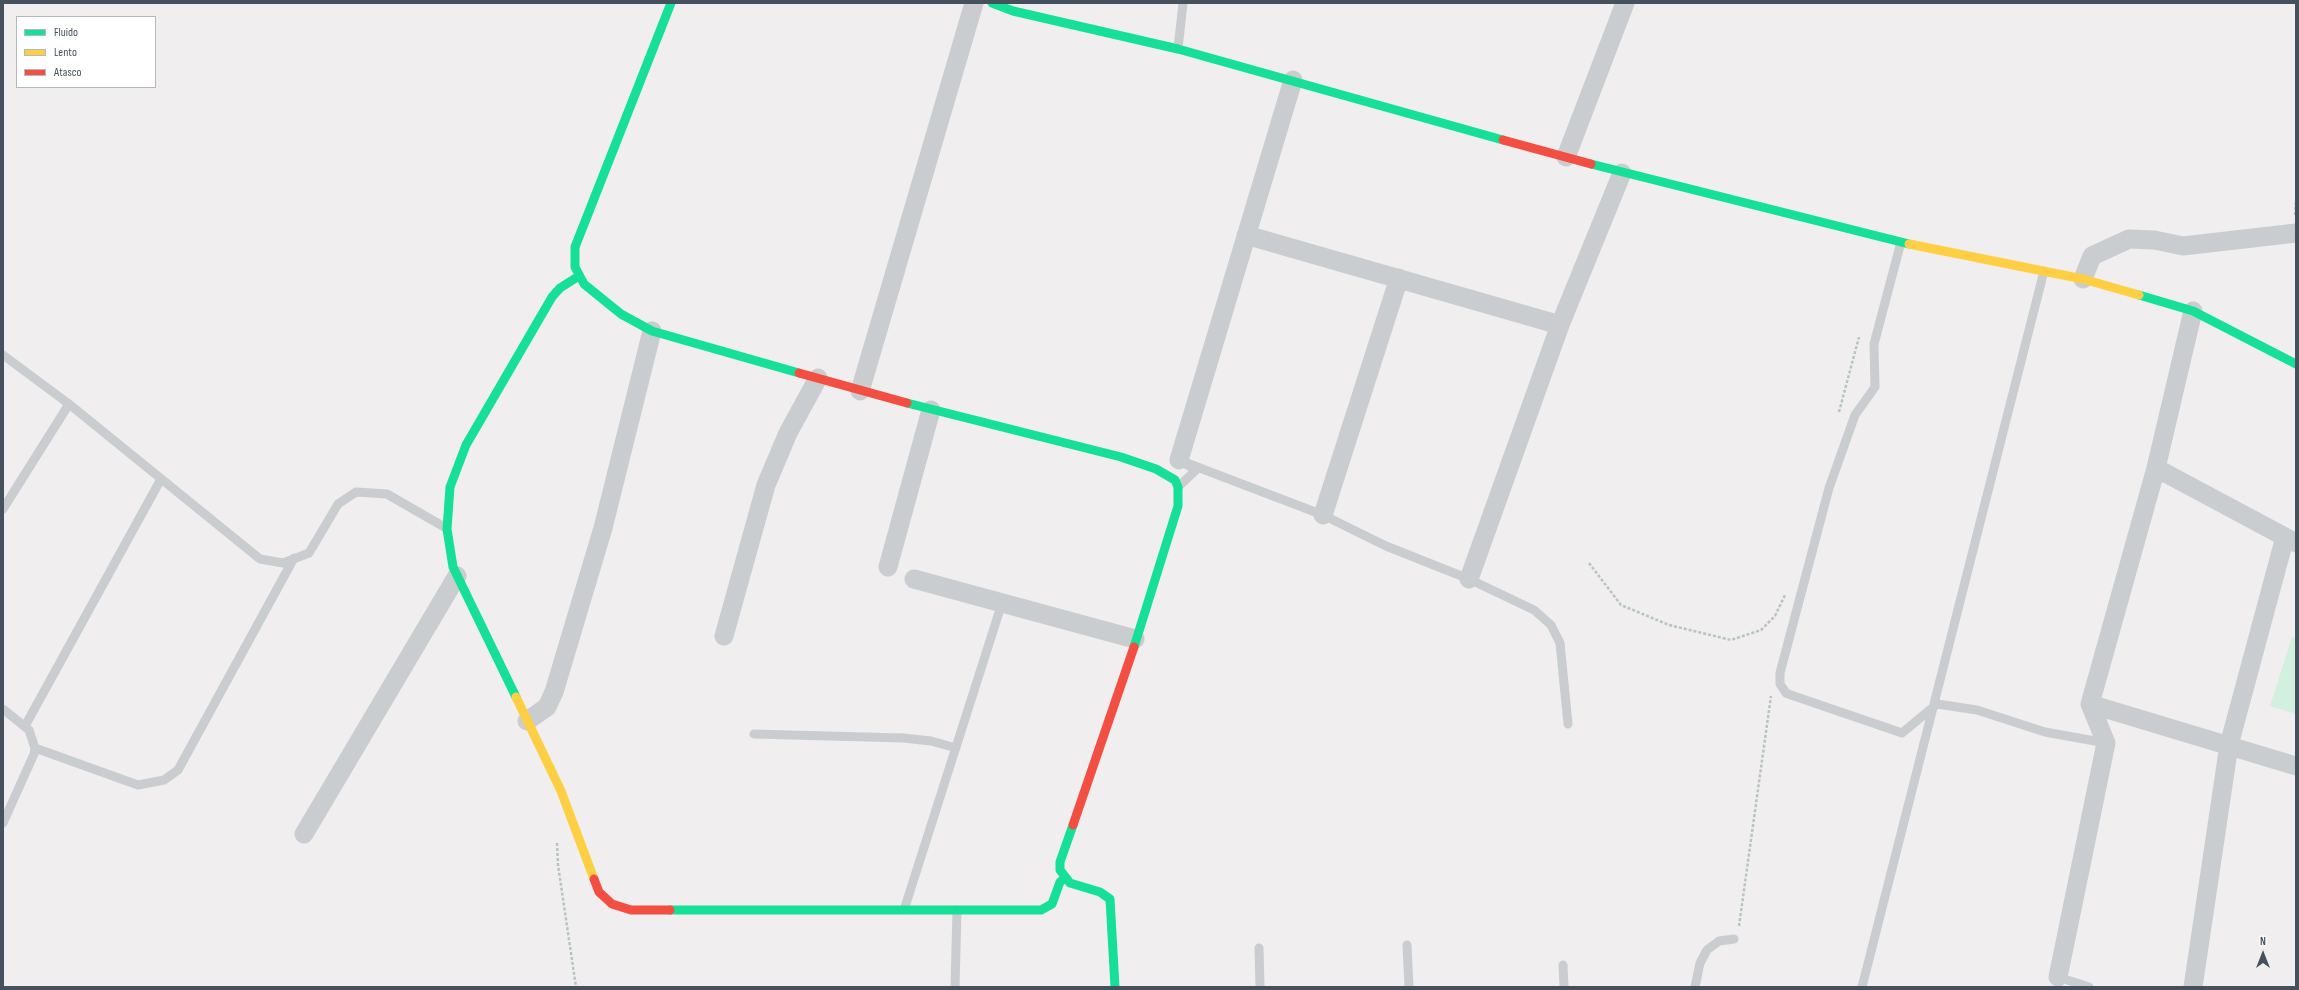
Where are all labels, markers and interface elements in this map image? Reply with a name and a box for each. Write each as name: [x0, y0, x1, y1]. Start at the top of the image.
legend: [16, 16, 156, 88]
text: Fluido: [54, 25, 78, 40]
text: Lento: [54, 45, 77, 60]
text: Atasco: [54, 65, 81, 80]
north arrow: [2243, 934, 2283, 974]
text: N: [2260, 935, 2266, 948]

